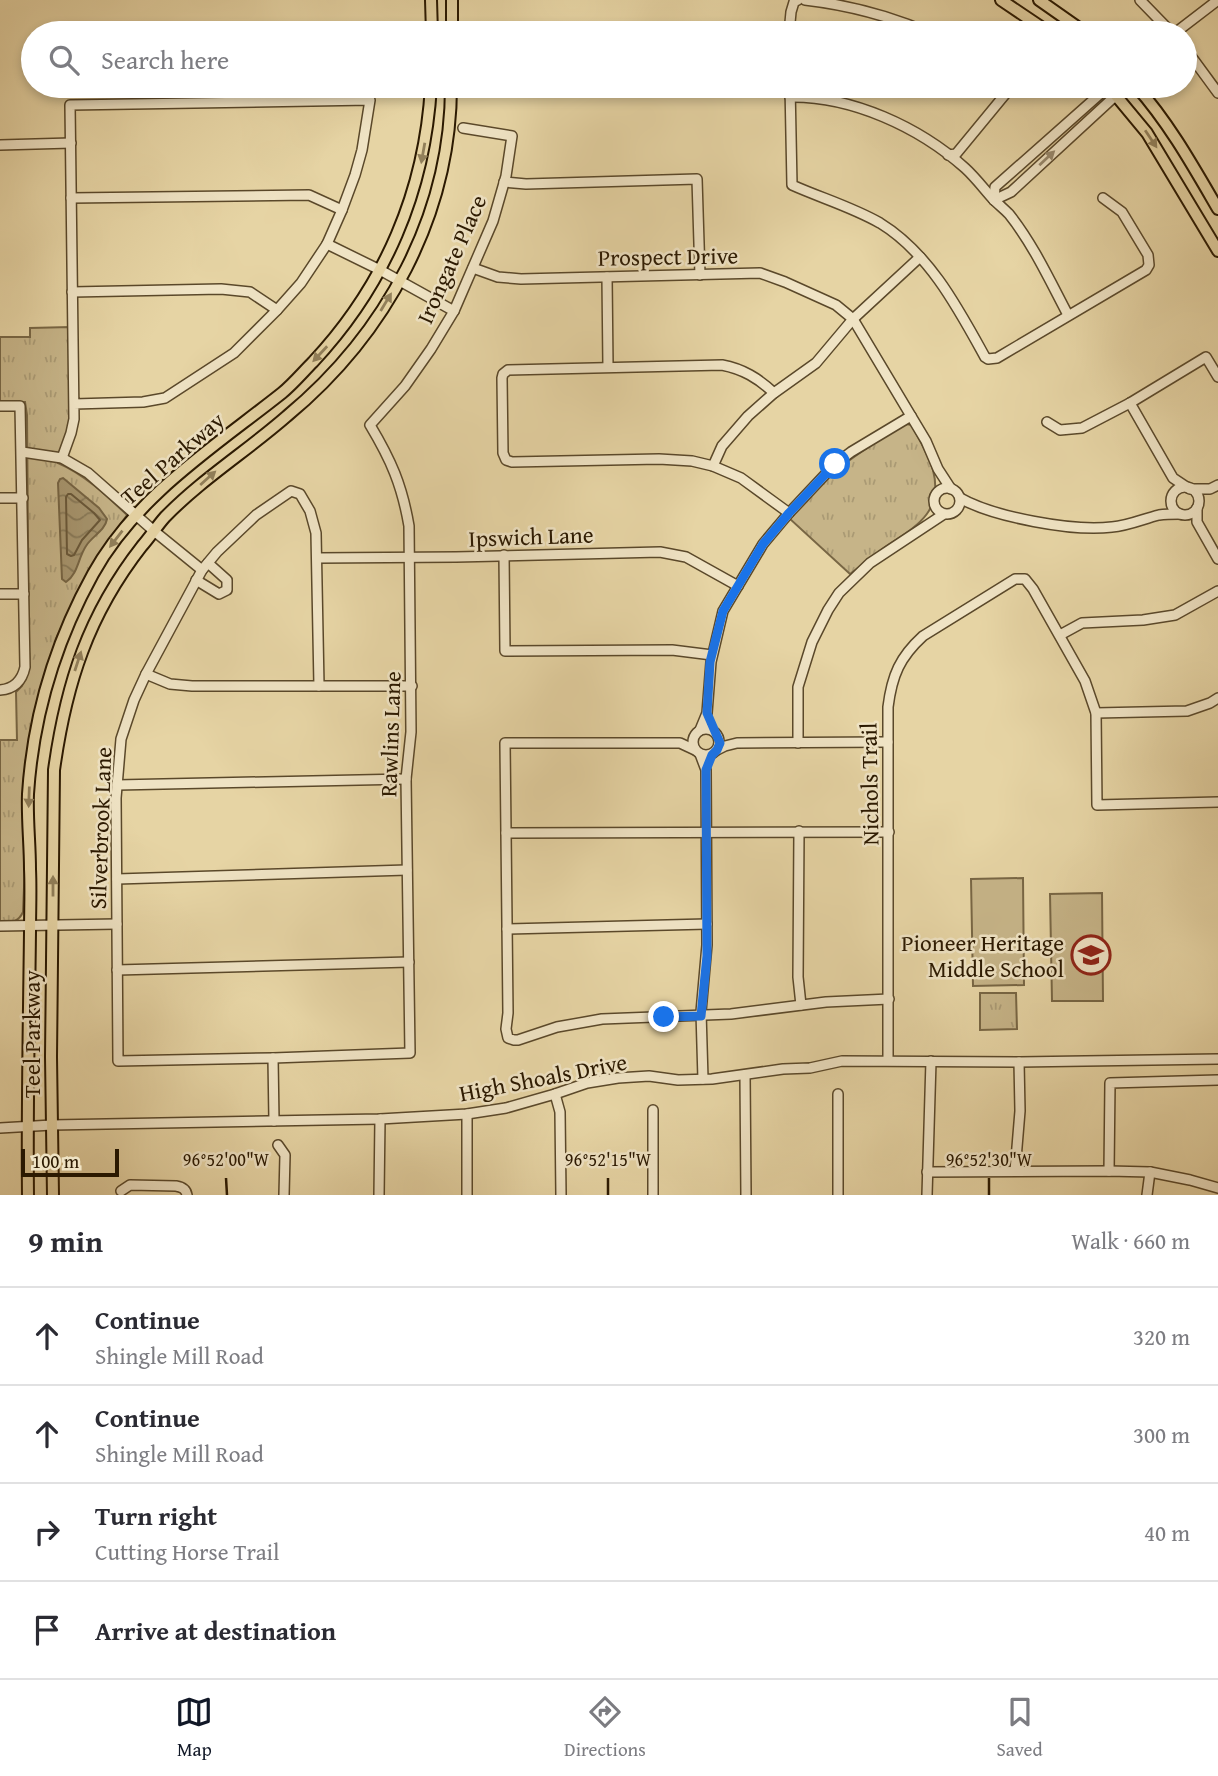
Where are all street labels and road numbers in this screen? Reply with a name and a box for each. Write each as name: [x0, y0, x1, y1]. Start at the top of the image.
street label: Irongate Place: [408, 189, 494, 329]
street label: Prospect Drive: [597, 238, 739, 274]
street label: Teel Parkway: [113, 403, 231, 512]
street label: Ipswich Lane: [468, 517, 594, 555]
street label: Rawlins Lane: [371, 671, 409, 797]
street label: Nichols Trail: [851, 722, 887, 846]
street label: Silverbrook Lane: [81, 746, 119, 910]
street label: Teel Parkway: [15, 970, 48, 1098]
street label: High Shoals Drive: [456, 1045, 630, 1109]

